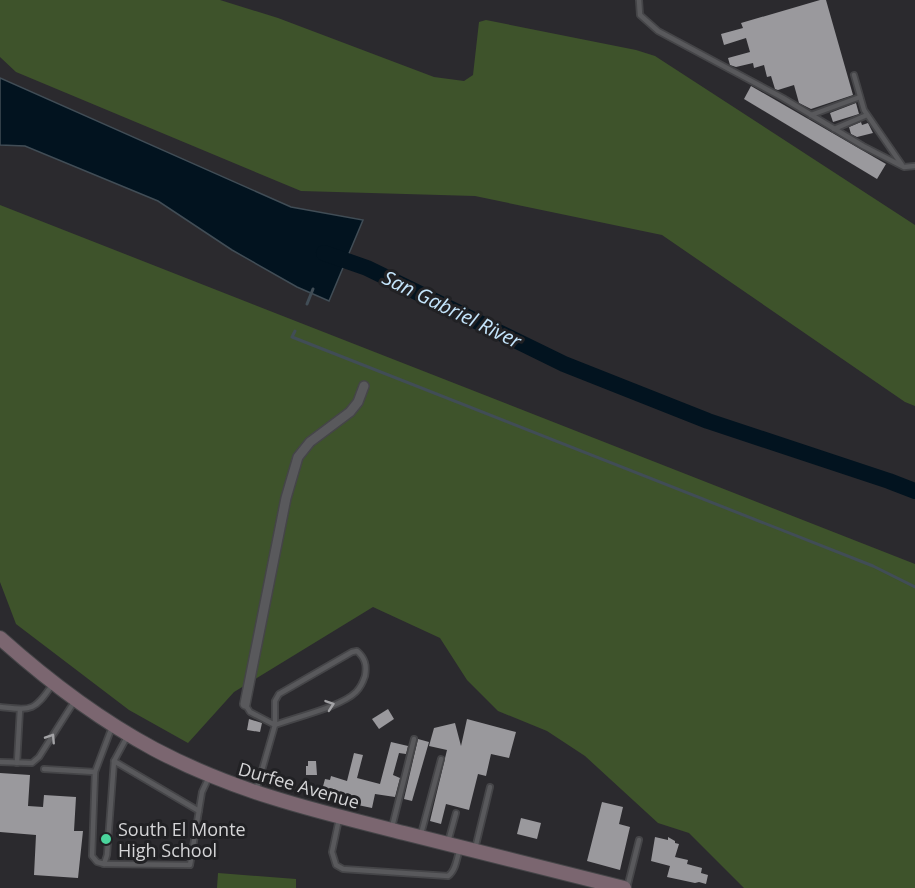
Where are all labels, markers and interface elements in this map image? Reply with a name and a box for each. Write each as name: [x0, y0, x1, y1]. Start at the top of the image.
water label: San Gabriel River: [378, 264, 527, 355]
one-way arrow: [324, 700, 335, 713]
one-way arrow: [44, 734, 55, 745]
street label: Durfee Avenue: [236, 756, 362, 814]
place label: South El Monte High School: [118, 817, 246, 862]
marker: South El Monte High School: [99, 832, 113, 846]

